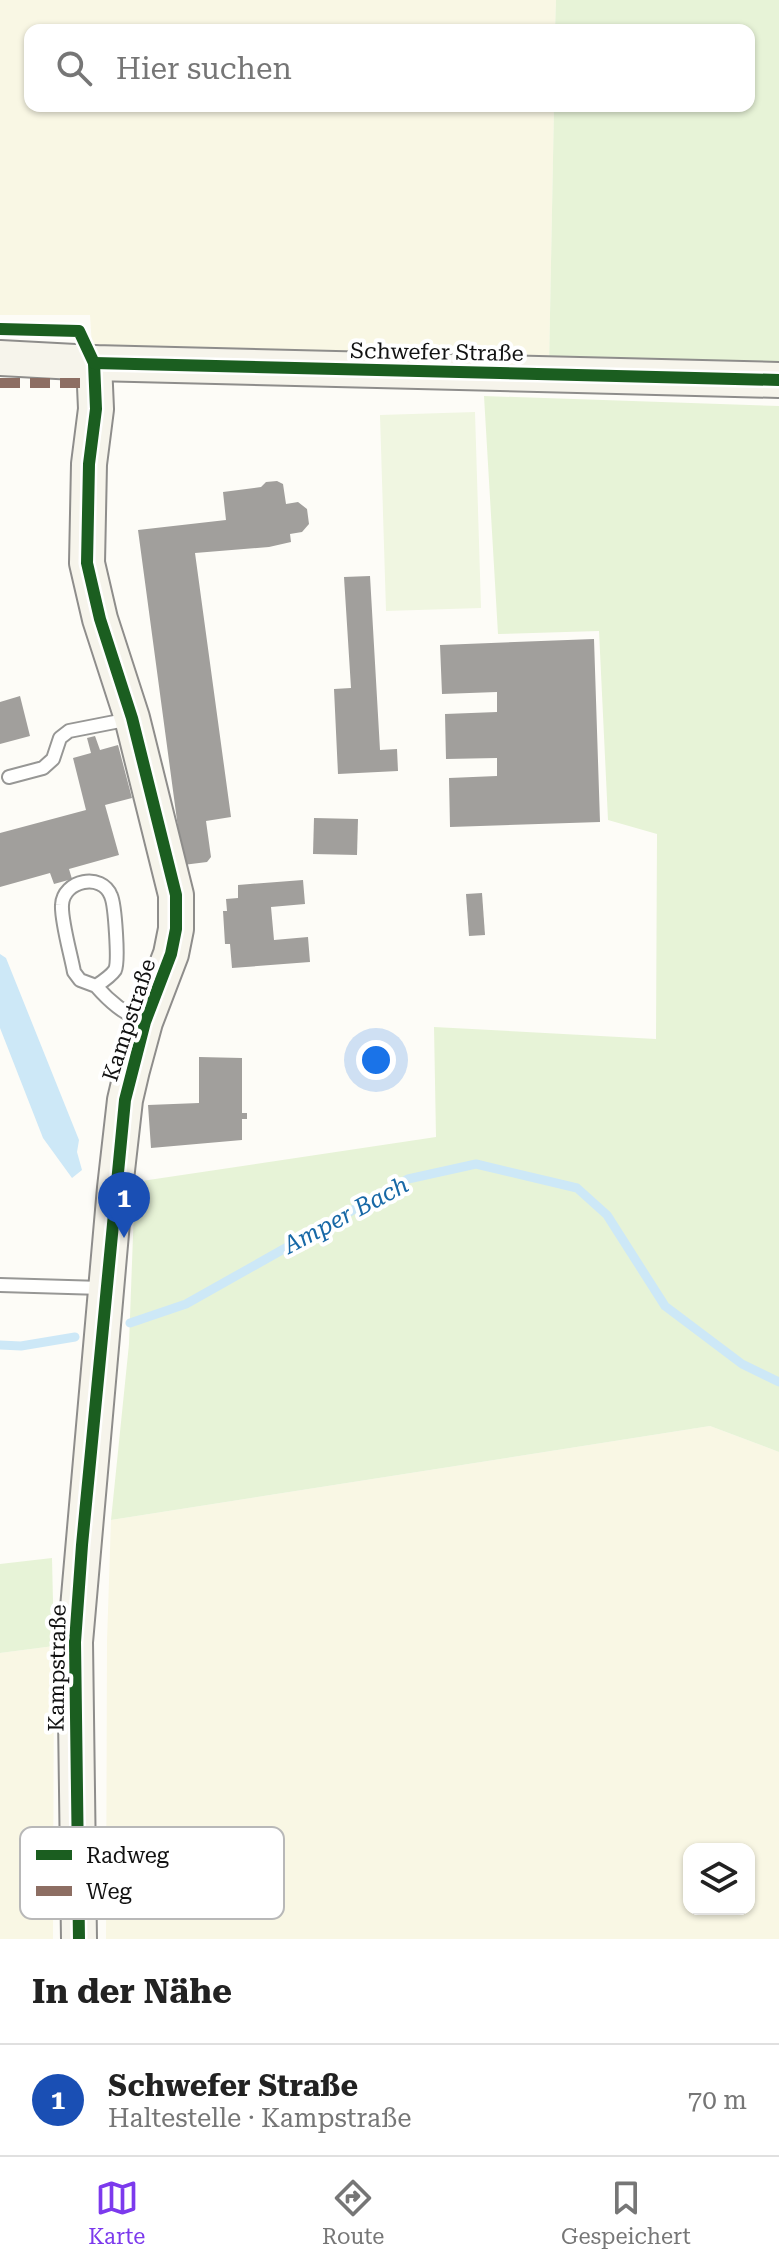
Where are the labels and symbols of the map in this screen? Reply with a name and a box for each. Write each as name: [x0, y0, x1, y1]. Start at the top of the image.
street label: Schwefer Straße: [350, 338, 524, 366]
street label: Kampstraße: [97, 956, 161, 1084]
your location: [356, 1040, 396, 1080]
water label: Amper Bach: [277, 1170, 413, 1261]
pin: 1: [98, 1172, 150, 1238]
street label: Kampstraße: [43, 1604, 71, 1732]
legend: [20, 1827, 284, 1919]
text: Radweg: [86, 1843, 170, 1868]
text: Weg: [86, 1879, 132, 1904]

